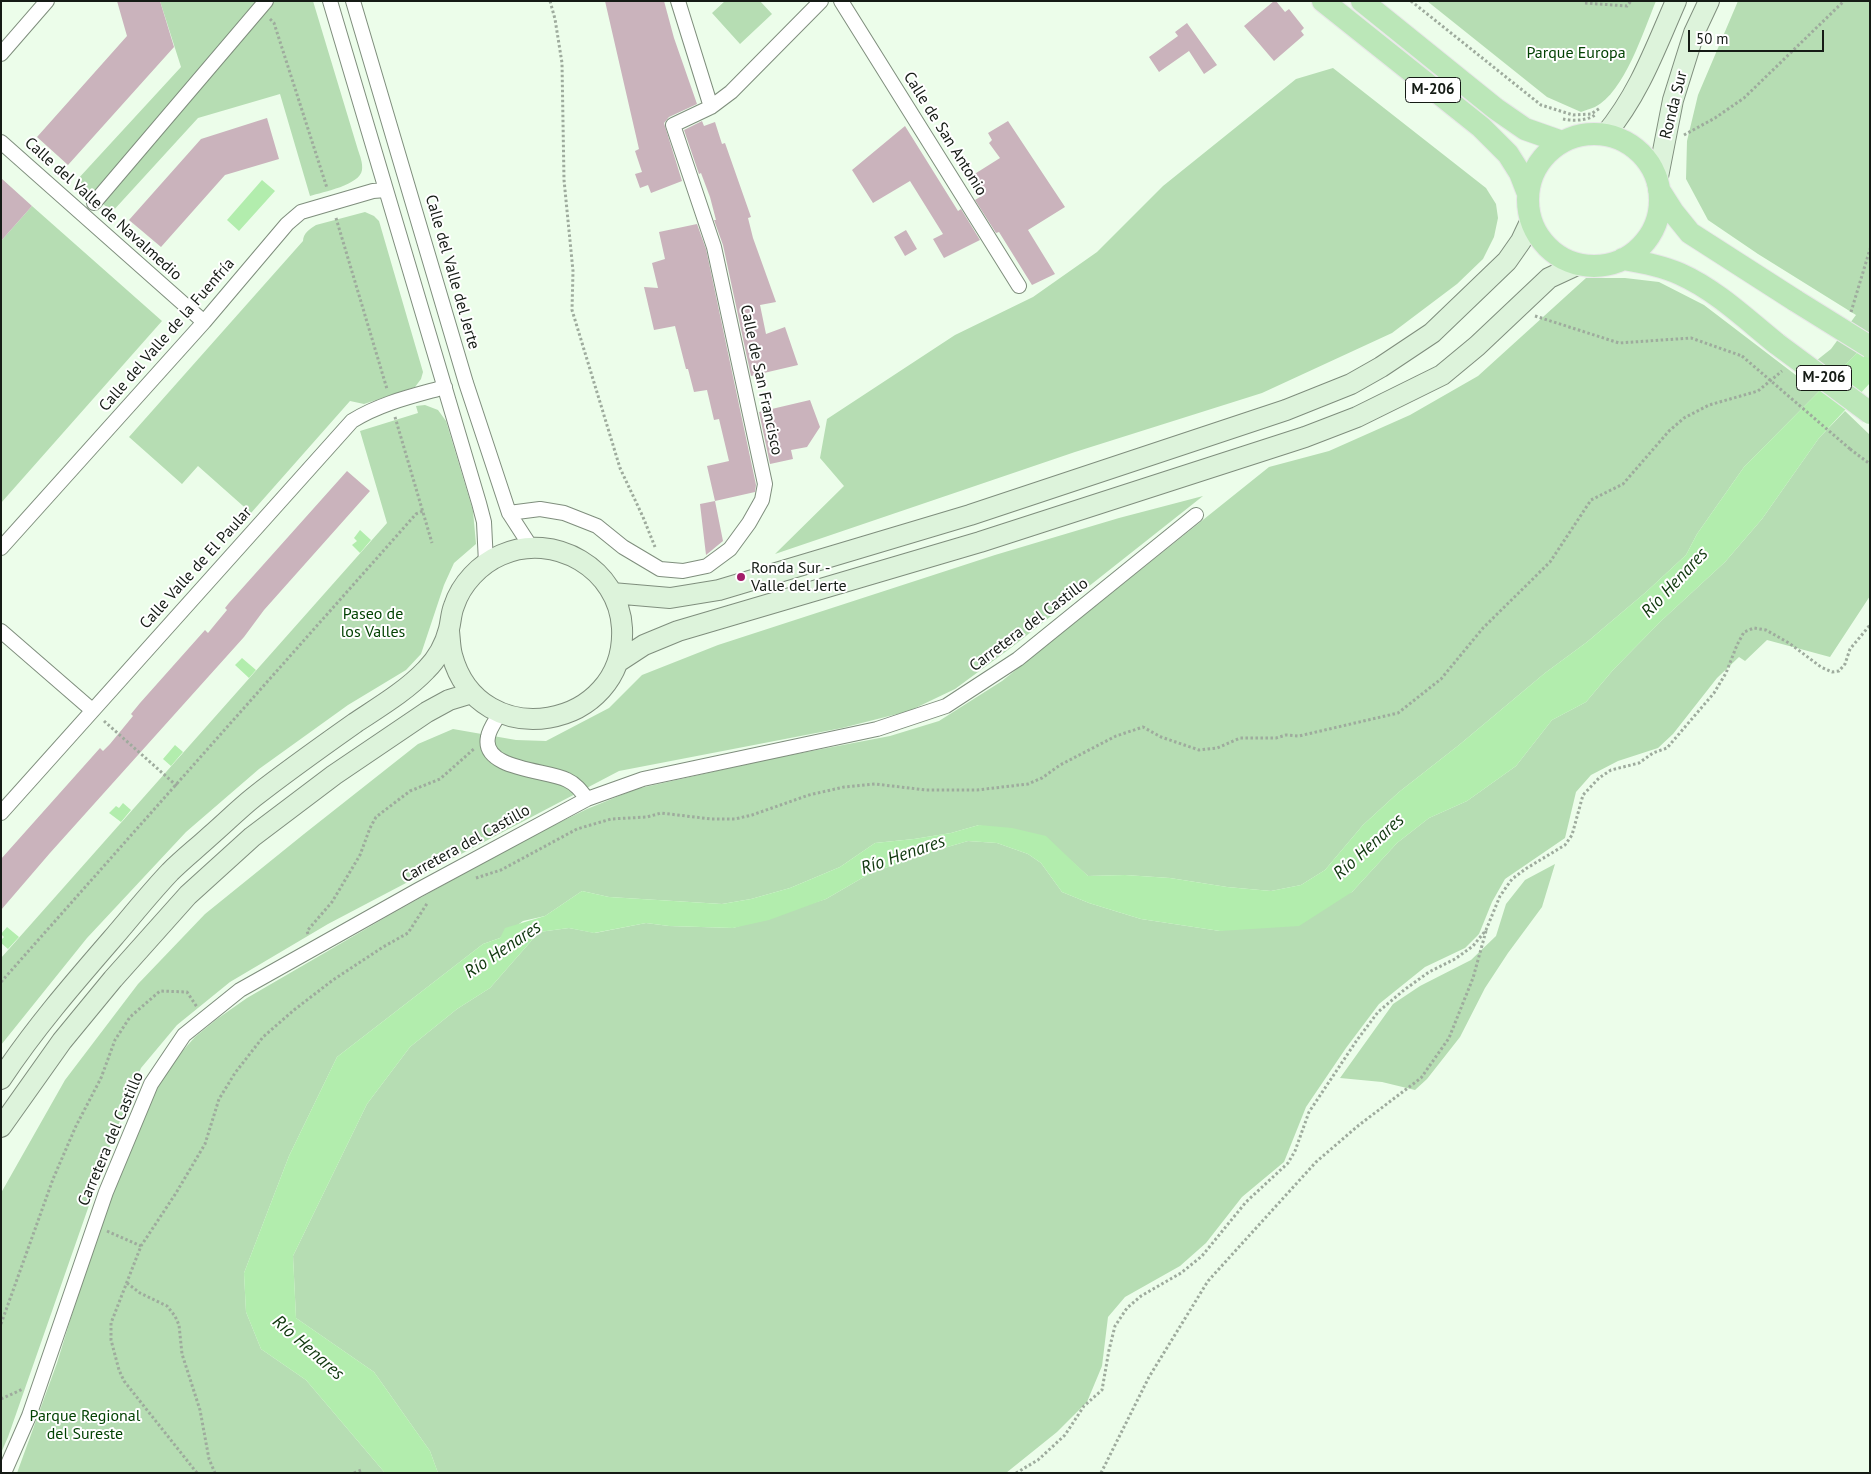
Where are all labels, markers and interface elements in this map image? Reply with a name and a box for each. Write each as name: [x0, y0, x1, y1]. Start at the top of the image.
scale bar: [1691, 20, 1827, 52]
text: 50 m: [1696, 29, 1729, 48]
park label: Parque Europa: [1526, 43, 1626, 63]
street label: Calle de San Antonio: [899, 68, 991, 200]
street label: Ronda Sur: [1656, 69, 1692, 141]
road number: M-206: [1406, 78, 1460, 102]
street label: Calle del Valle de Navalmedio: [20, 133, 186, 285]
street label: Calle del Valle del Jerte: [421, 192, 483, 352]
street label: Calle del Valle de la Fuenfría: [95, 255, 239, 415]
street label: Calle de San Francisco: [736, 303, 786, 457]
road number: M-206: [1796, 366, 1852, 390]
street label: Calle Valle de El Paular: [136, 503, 256, 633]
water label: Río Henares: [1637, 544, 1713, 622]
place label: Ronda Sur - Valle del Jerte: [751, 558, 847, 596]
marker: Ronda Sur - Valle del Jerte: [735, 571, 747, 583]
street label: Carretera del Castillo: [966, 574, 1092, 676]
park label: Paseo de los Valles: [341, 604, 405, 642]
street label: Carretera del Castillo: [399, 801, 533, 887]
water label: Río Henares: [1329, 810, 1409, 884]
water label: Río Henares: [858, 831, 948, 879]
water label: Río Henares: [461, 917, 545, 983]
street label: Carretera del Castillo: [74, 1069, 148, 1209]
water label: Río Henares: [268, 1311, 348, 1385]
park label: Parque Regional del Sureste: [30, 1406, 140, 1444]

